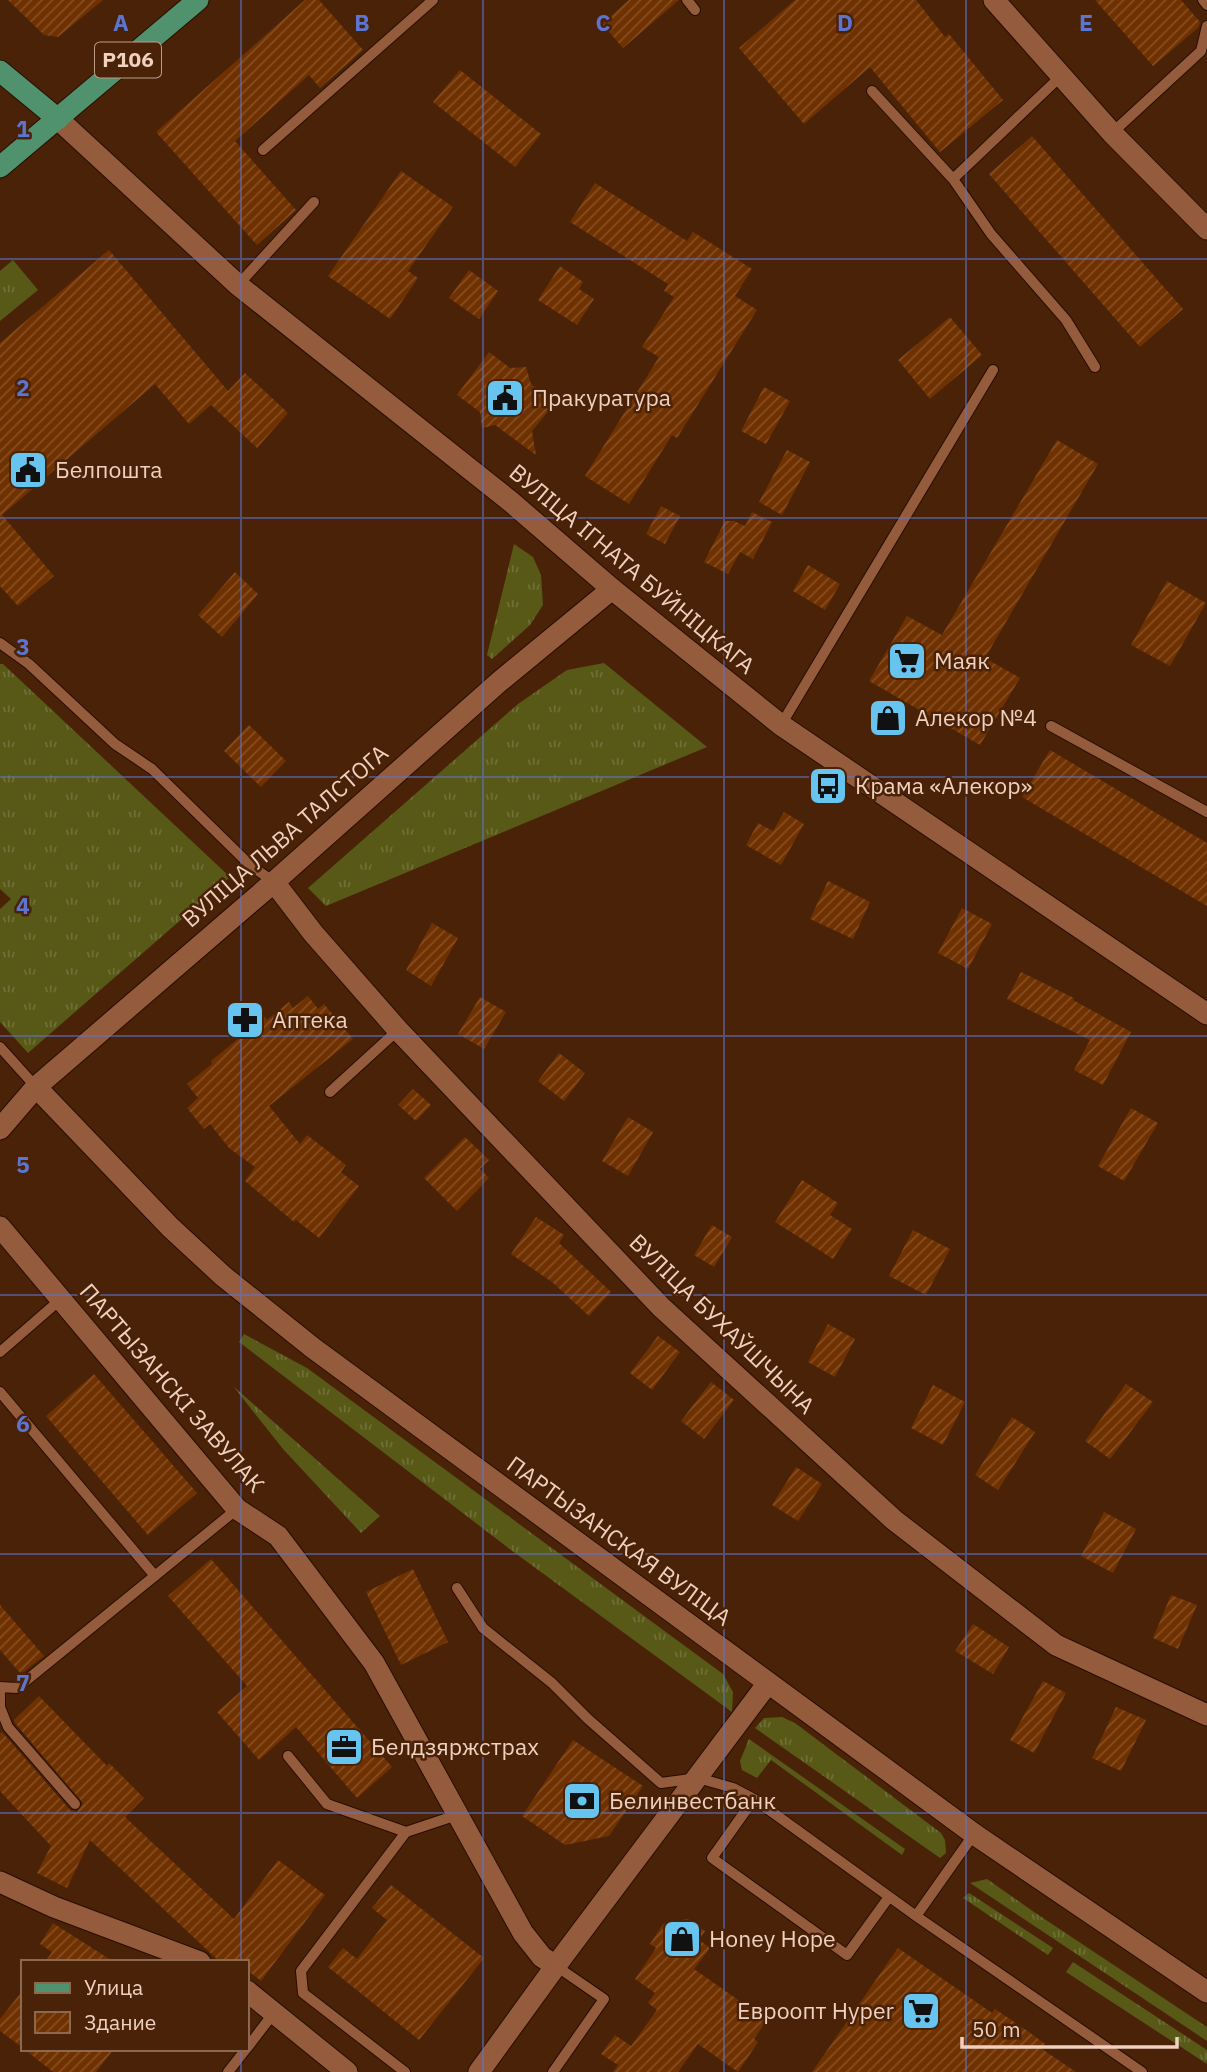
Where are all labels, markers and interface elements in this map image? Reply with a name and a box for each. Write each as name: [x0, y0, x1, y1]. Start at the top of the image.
text: A: [113, 7, 129, 37]
text: B: [354, 7, 370, 37]
text: C: [596, 7, 611, 37]
text: D: [837, 7, 853, 37]
text: E: [1079, 7, 1093, 37]
road number: Р106: [95, 42, 161, 78]
text: 1: [16, 113, 30, 143]
text: 2: [16, 372, 30, 402]
public building icon: Пракуратура: [484, 377, 526, 419]
place label: Пракуратура: [532, 382, 671, 412]
public building icon: Белпошта: [7, 449, 49, 491]
place label: Белпошта: [55, 454, 163, 484]
street label: ВУЛІЦА ІГНАТА БУЙНІЦКАГА: [504, 457, 762, 680]
text: 3: [16, 631, 30, 661]
supermarket icon: Маяк: [886, 640, 928, 682]
place label: Маяк: [934, 645, 990, 675]
shop icon: Алекор №4: [867, 697, 909, 739]
place label: Алекор №4: [915, 702, 1037, 732]
street label: ВУЛІЦА ЛЬВА ТАЛСТОГА: [175, 737, 394, 933]
bus stop icon: Крама «Алекор»: [807, 765, 849, 807]
place label: Крама «Алекор»: [855, 770, 1032, 800]
text: 4: [16, 890, 30, 920]
pharmacy icon: Аптека: [224, 999, 266, 1041]
place label: Аптека: [272, 1004, 348, 1034]
text: 5: [16, 1149, 30, 1179]
street label: ВУЛІЦА БУХАЎШЧЫНА: [624, 1227, 822, 1420]
street label: ПАРТЫЗАНСКІ ЗАВУЛАК: [74, 1277, 272, 1498]
text: 6: [16, 1408, 30, 1438]
street label: ПАРТЫЗАНСКАЯ ВУЛІЦА: [501, 1449, 738, 1632]
text: 7: [16, 1667, 30, 1697]
office icon: Белдзяржстрах: [323, 1726, 365, 1768]
place label: Белдзяржстрах: [371, 1731, 539, 1761]
bank icon: Белинвестбанк: [561, 1780, 603, 1822]
place label: Белинвестбанк: [609, 1785, 776, 1815]
shop icon: Honey Hope: [661, 1918, 703, 1960]
place label: Honey Hope: [709, 1923, 836, 1953]
legend: [21, 1960, 248, 2051]
text: Улица: [84, 1973, 143, 2001]
supermarket icon: Евроопт Hyper: [900, 1990, 942, 2032]
place label: Евроопт Hyper: [737, 1995, 895, 2025]
scale bar: [962, 2006, 1177, 2050]
text: Здание: [84, 2008, 156, 2036]
text: 50 m: [972, 2015, 1021, 2043]

